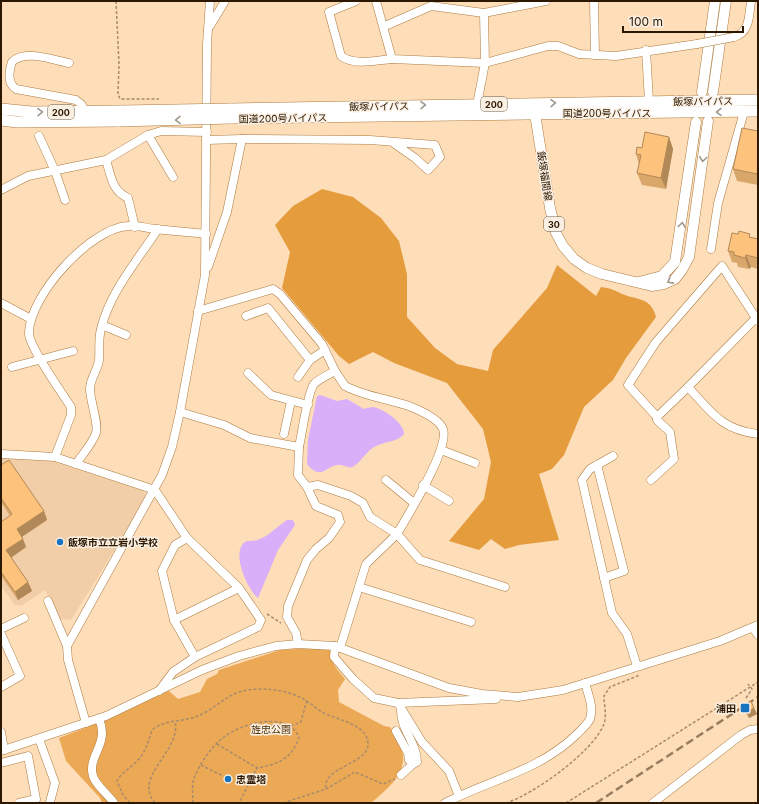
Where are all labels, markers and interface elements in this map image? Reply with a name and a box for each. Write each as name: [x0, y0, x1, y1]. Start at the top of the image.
scale bar: [623, 8, 743, 34]
text: 100 m: [629, 14, 663, 29]
street label: 飯塚バイパス: [673, 94, 733, 108]
road number: 200: [481, 97, 507, 111]
street label: 飯塚バイパス: [349, 99, 409, 113]
one-way arrow: [550, 99, 556, 107]
one-way arrow: [420, 101, 426, 109]
road number: 200: [48, 105, 74, 119]
street label: 国道200号バイパス: [563, 107, 651, 119]
one-way arrow: [37, 108, 43, 116]
one-way arrow: [716, 108, 722, 116]
street label: 国道200号バイパス: [239, 111, 327, 125]
one-way arrow: [175, 115, 181, 124]
street label: 飯塚福間線: [535, 150, 555, 202]
one-way arrow: [699, 156, 708, 162]
road number: 30: [544, 217, 564, 231]
one-way arrow: [677, 222, 686, 228]
one-way arrow: [667, 276, 674, 283]
place label: 飯塚市立立岩小学校: [68, 536, 158, 548]
marker: 飯塚市立立岩小学校: [55, 537, 65, 547]
place label: 浦田: [716, 702, 736, 714]
marker: 浦田: [739, 702, 751, 714]
park label: 旌忠公園: [251, 723, 291, 735]
place label: 忠霊塔: [236, 773, 267, 785]
marker: 忠霊塔: [223, 774, 233, 784]

